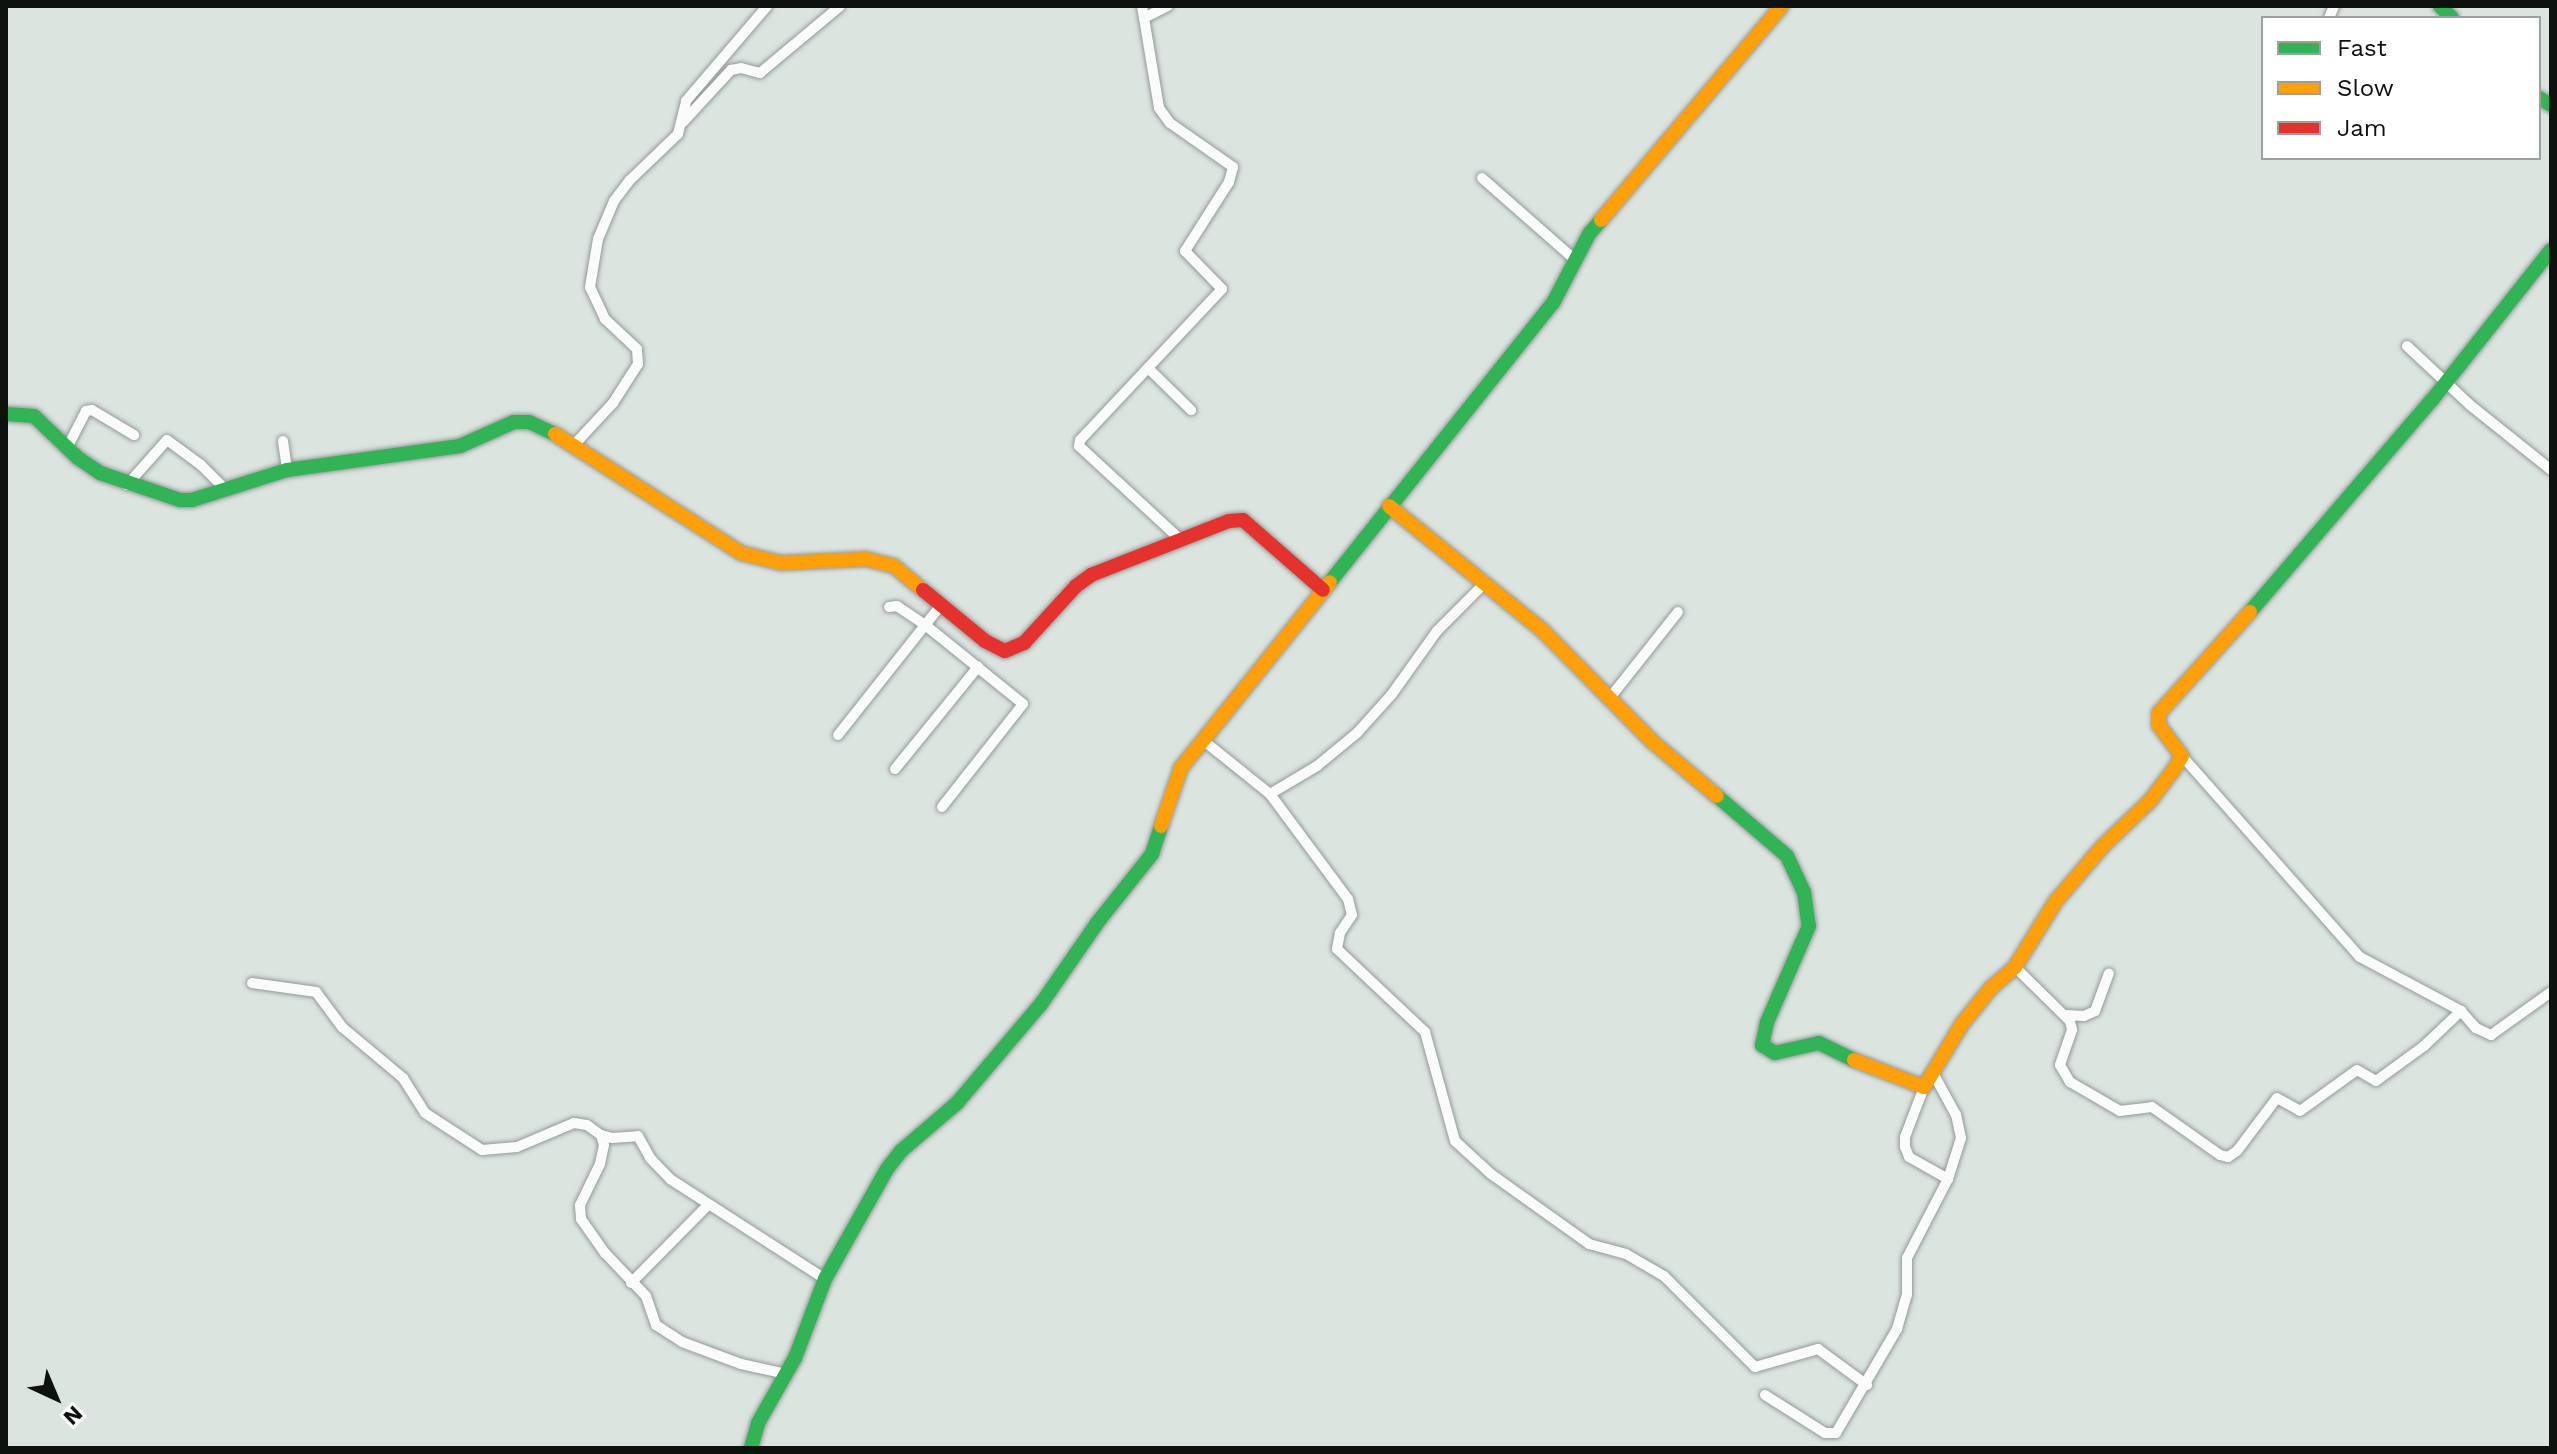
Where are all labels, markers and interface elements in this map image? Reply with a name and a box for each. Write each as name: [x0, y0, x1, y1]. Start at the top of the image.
legend: [2261, 16, 2541, 160]
text: Fast: [2337, 34, 2387, 62]
text: Slow: [2337, 74, 2394, 102]
text: Jam: [2337, 114, 2387, 142]
north arrow: [16, 1358, 96, 1438]
text: N: [58, 1401, 88, 1430]

